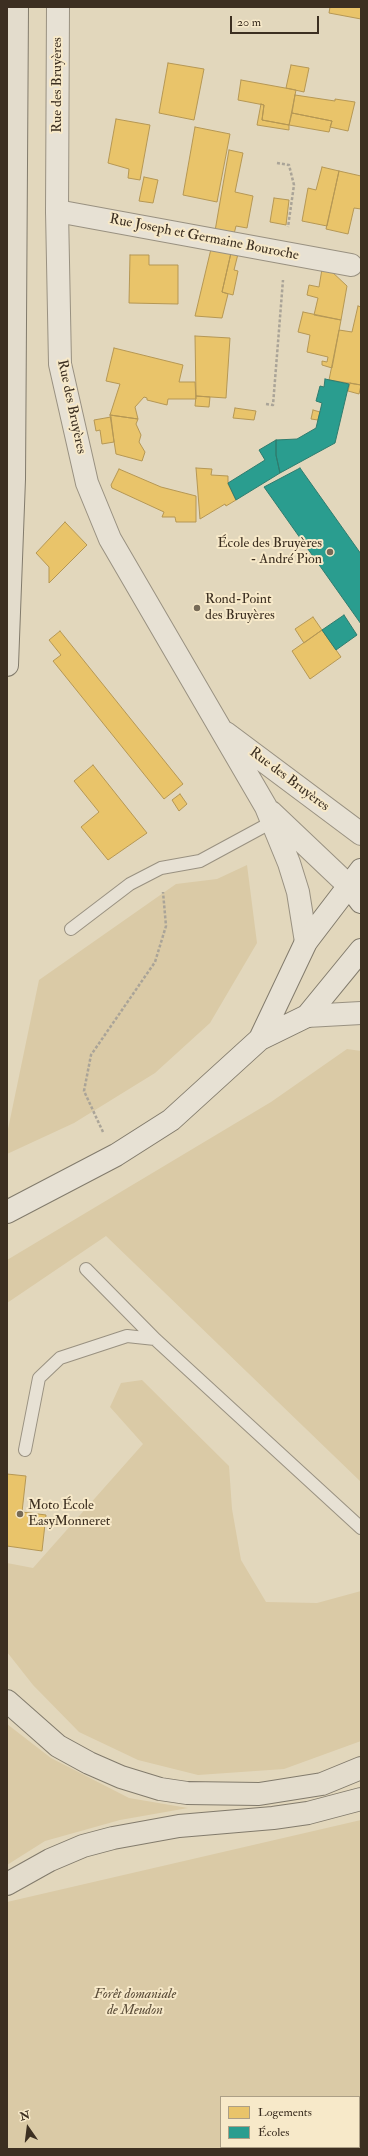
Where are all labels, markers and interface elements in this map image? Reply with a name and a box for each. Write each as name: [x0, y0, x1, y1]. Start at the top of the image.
scale bar: [232, 8, 321, 34]
text: 20 m: [237, 15, 261, 30]
street label: Rue des Bruyères: [50, 37, 66, 133]
street label: Rue Joseph et Germaine Bouroche: [108, 211, 300, 265]
street label: Rue des Bruyères: [53, 358, 89, 456]
place label: École des Bruyères - André Pion: [218, 536, 322, 568]
marker: École des Bruyères - André Pion: [325, 547, 335, 557]
place label: Rond-Point des Bruyères: [205, 592, 275, 624]
marker: Rond-Point des Bruyères: [192, 603, 202, 613]
street label: Rue des Bruyères: [246, 744, 332, 816]
place label: Moto École EasyMonneret: [28, 1498, 110, 1530]
marker: Moto École EasyMonneret: [15, 1509, 25, 1519]
park label: Forêt domaniale de Meudon: [94, 1987, 176, 2020]
legend: [220, 2096, 360, 2148]
text: Logements: [258, 2105, 312, 2120]
north arrow: [8, 2108, 48, 2148]
text: N: [19, 2108, 31, 2123]
text: Écoles: [258, 2125, 289, 2140]

